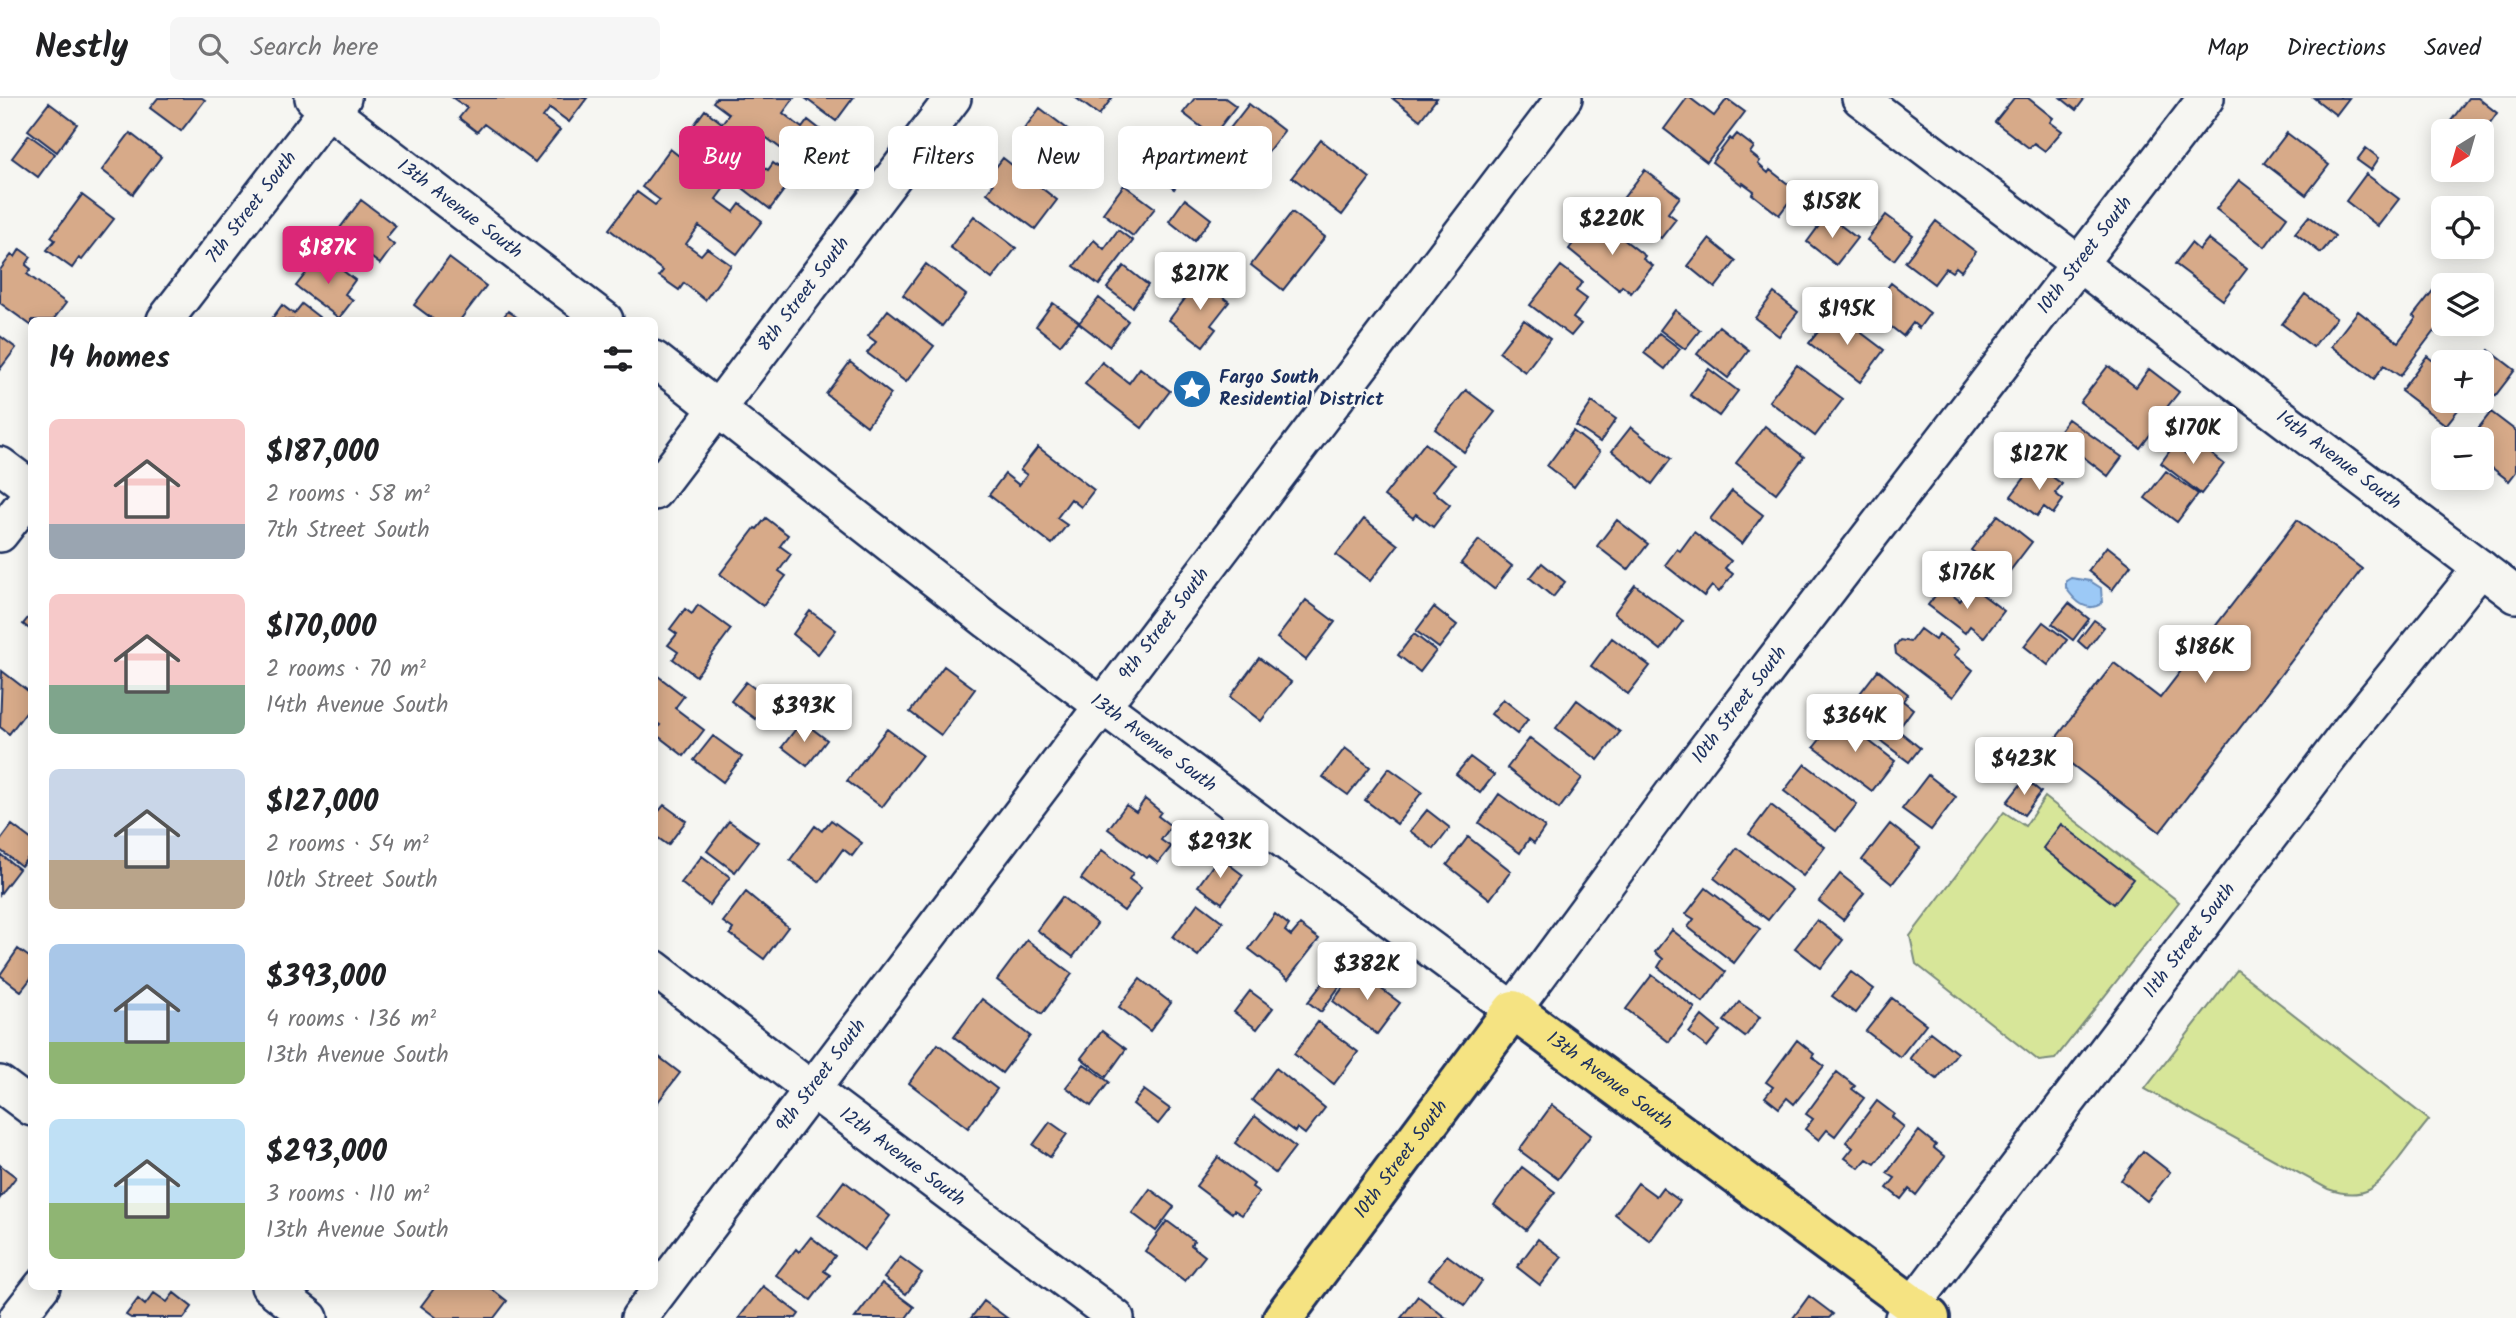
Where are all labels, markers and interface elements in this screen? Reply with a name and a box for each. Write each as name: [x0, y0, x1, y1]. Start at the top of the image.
search box: [170, 17, 660, 80]
text: Nestly: [35, 22, 128, 75]
text: Search here: [250, 27, 378, 69]
icon: search: [194, 29, 232, 67]
text: Map: [2207, 29, 2249, 68]
text: Directions: [2287, 29, 2386, 68]
text: Saved: [2424, 29, 2481, 68]
north arrow: [2431, 119, 2494, 182]
map controls: [2431, 119, 2494, 490]
chip: Buy: [679, 126, 765, 189]
chip: Rent: [779, 126, 874, 189]
chip: Filters: [888, 126, 998, 189]
chip: New: [1012, 126, 1104, 189]
chip: Apartment: [1118, 126, 1272, 189]
street label: 7th Street South: [199, 145, 305, 270]
street label: 13th Avenue South: [390, 152, 529, 267]
pin: $158K: [1783, 180, 1881, 240]
text: $158K: [1802, 185, 1862, 221]
street label: 10th Street South: [2030, 190, 2140, 321]
button: locate: [2431, 196, 2494, 259]
pin: $220K: [1563, 198, 1661, 257]
text: $220K: [1579, 202, 1645, 238]
pin: $187K: [279, 226, 377, 286]
street label: 8th Street South: [750, 230, 858, 358]
text: $187K: [299, 231, 357, 267]
pin: $217K: [1151, 252, 1249, 312]
text: $217K: [1171, 257, 1229, 293]
button: layers: [2431, 273, 2494, 336]
pin: $195K: [1798, 288, 1896, 347]
text: $195K: [1818, 292, 1876, 328]
text: 14 homes: [49, 335, 170, 383]
icon: filters: [599, 340, 637, 378]
button: +: [2431, 350, 2494, 413]
place label: Fargo South Residential District: [1219, 363, 1384, 415]
place icon: Fargo South Residential District: [1171, 368, 1213, 410]
street label: 14th Avenue South: [2269, 403, 2407, 518]
pin: $170K: [2144, 406, 2242, 466]
text: $170K: [2164, 411, 2222, 447]
button: −: [2431, 427, 2494, 490]
text: $187,000: [266, 429, 379, 477]
pin: $127K: [1990, 432, 2088, 492]
text: $127K: [2010, 437, 2068, 473]
icon: home: [105, 447, 189, 531]
text: 2 rooms · 58 m²: [266, 477, 430, 513]
text: 7th Street South: [266, 513, 430, 549]
pin: $176K: [1918, 552, 2016, 611]
text: $176K: [1938, 556, 1996, 592]
street label: 9th Street South: [1111, 561, 1217, 688]
text: $170,000: [266, 604, 376, 652]
icon: home: [105, 622, 189, 706]
pin: $186K: [2156, 626, 2254, 685]
text: $186K: [2175, 630, 2235, 666]
street label: 10th Street South: [1685, 640, 1795, 770]
text: 2 rooms · 70 m²: [266, 652, 426, 688]
pin: $393K: [755, 684, 853, 744]
street label: 13th Avenue South: [1084, 686, 1223, 800]
text: 14th Avenue South: [266, 688, 448, 724]
text: $393K: [772, 689, 836, 725]
pin: $364K: [1806, 694, 1904, 754]
text: $364K: [1822, 699, 1888, 735]
pin: $423K: [1975, 738, 2073, 797]
text: $423K: [1991, 742, 2057, 778]
text: $127,000: [266, 779, 379, 827]
icon: home: [105, 797, 189, 881]
pin: $293K: [1171, 820, 1269, 880]
text: $293K: [1187, 825, 1253, 861]
text: 2 rooms · 54 m²: [266, 827, 429, 863]
text: 10th Street South: [266, 863, 438, 899]
street label: 11th Street South: [2136, 877, 2244, 1005]
pin: $382K: [1318, 942, 1416, 1002]
text: $382K: [1333, 947, 1401, 983]
text: $393,000: [266, 954, 386, 1002]
icon: home: [105, 972, 189, 1056]
text: 4 rooms · 136 m²: [266, 1002, 436, 1038]
street label: 9th Street South: [768, 1013, 874, 1139]
street label: 13th Avenue South: [1540, 1024, 1679, 1138]
text: 13th Avenue South: [266, 1038, 449, 1074]
street label: 10th Street South: [1347, 1094, 1456, 1225]
street label: 12th Avenue South: [833, 1100, 971, 1215]
text: $293,000: [266, 1129, 387, 1177]
icon: home: [105, 1147, 189, 1231]
text: 3 rooms · 110 m²: [266, 1177, 429, 1213]
text: 13th Avenue South: [266, 1213, 449, 1249]

